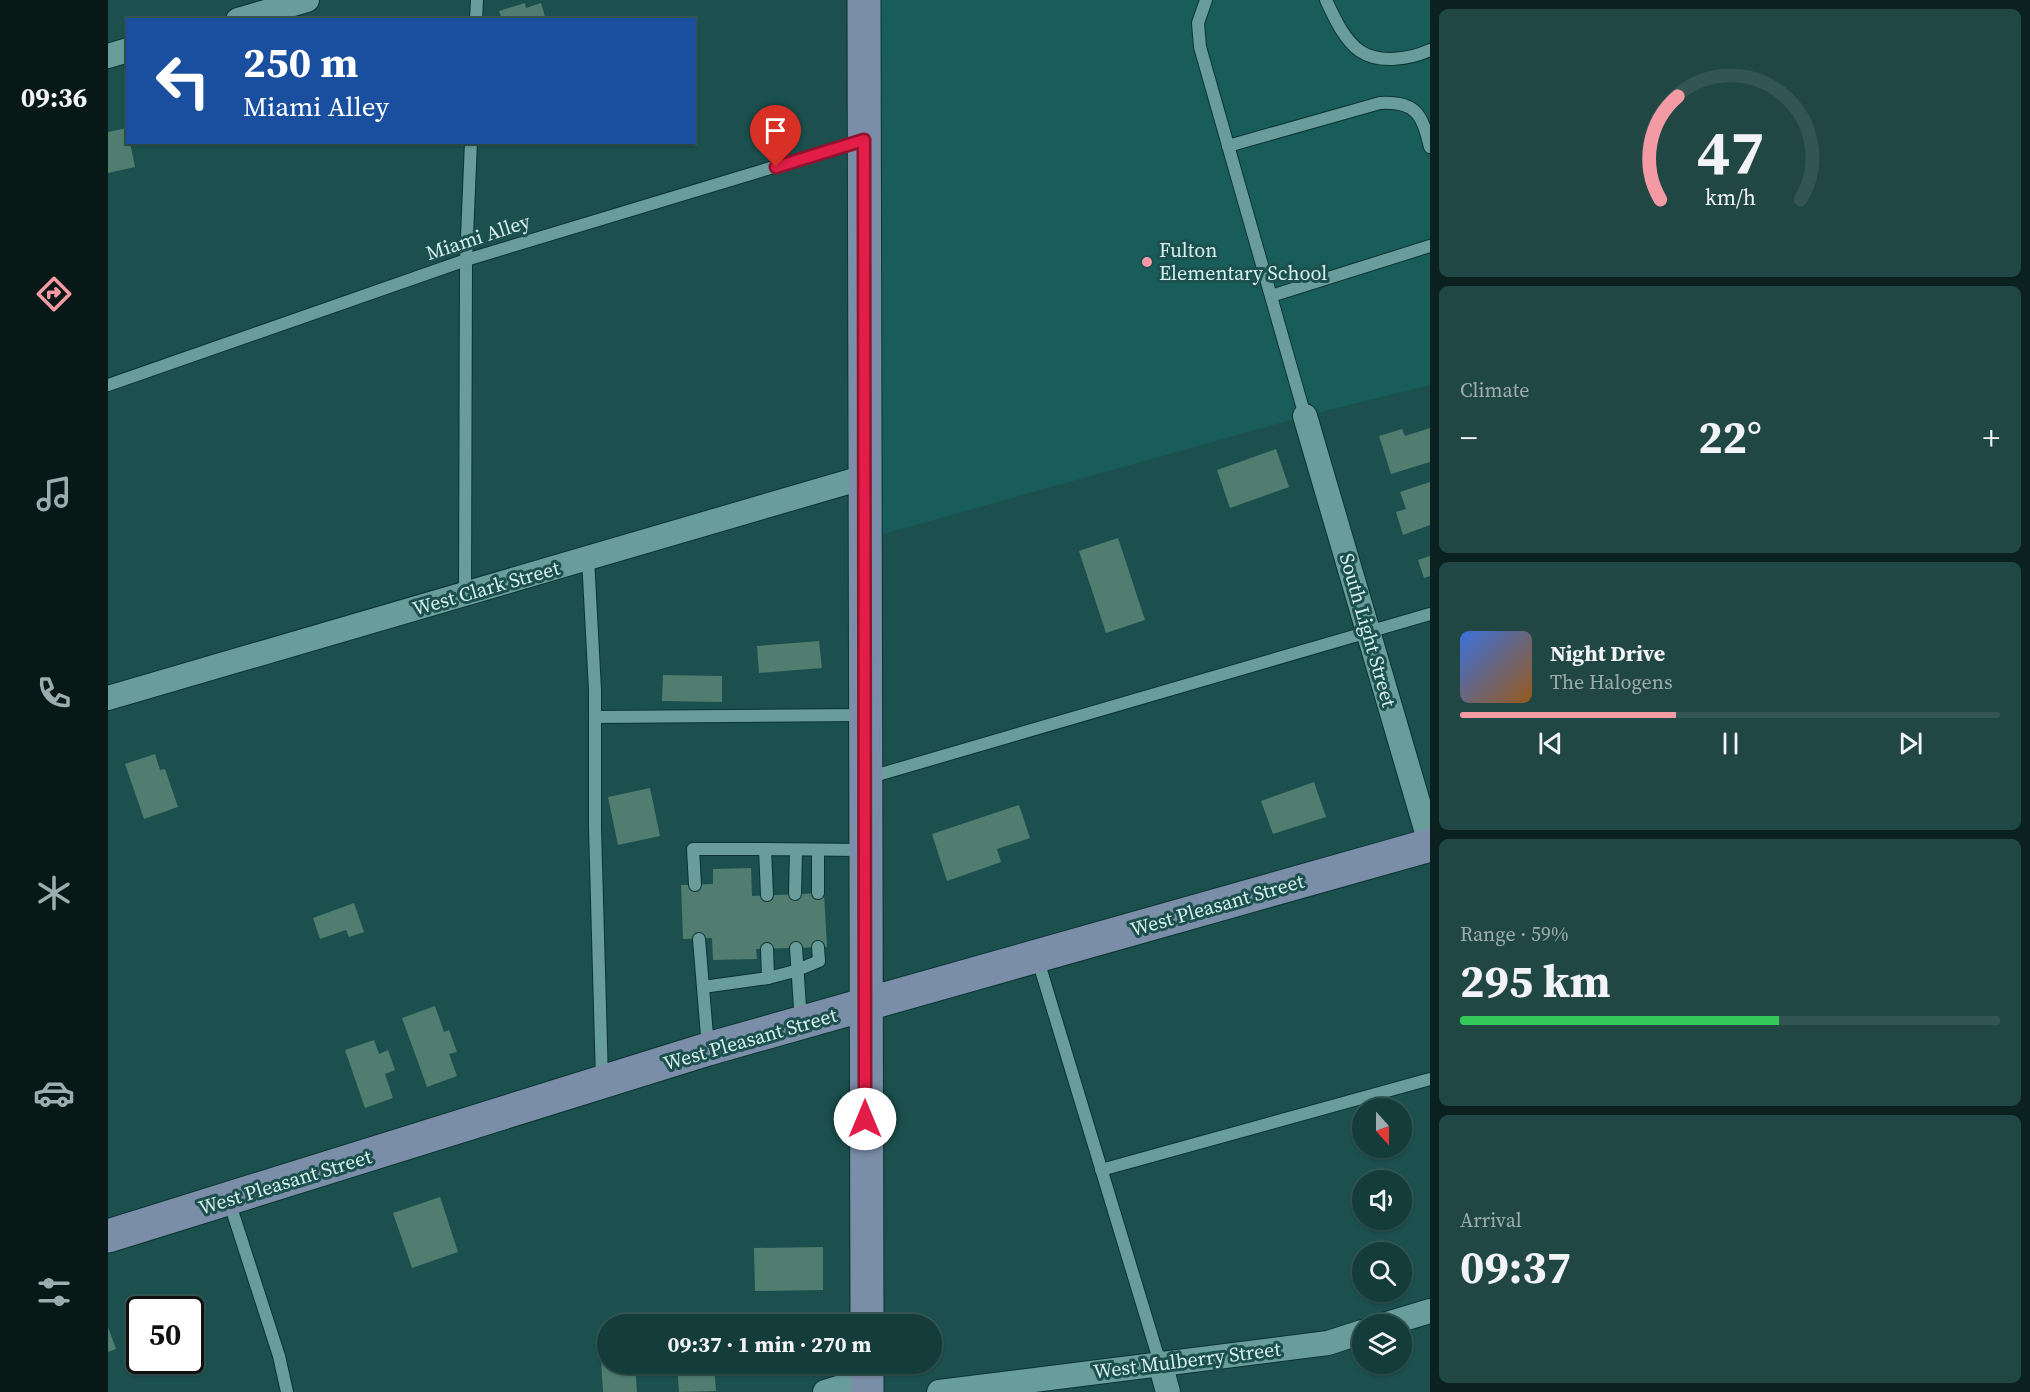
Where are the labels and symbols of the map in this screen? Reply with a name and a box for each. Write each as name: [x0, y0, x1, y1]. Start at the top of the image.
pin: [750, 105, 801, 167]
street label: Miami Alley: [422, 207, 534, 267]
place label: Fulton Elementary School: [1159, 236, 1327, 287]
marker: Fulton Elementary School: [1140, 255, 1154, 269]
street label: South Light Street: [1333, 550, 1403, 711]
street label: West Clark Street: [409, 553, 563, 622]
street label: West Pleasant Street: [1127, 867, 1308, 943]
street label: West Pleasant Street: [660, 1001, 841, 1077]
position arrow: [833, 1087, 897, 1151]
north arrow: [1352, 1098, 1412, 1158]
street label: West Pleasant Street: [195, 1142, 375, 1222]
speed limit sign: 50: [126, 1296, 204, 1374]
street label: West Mulberry Street: [1092, 1335, 1283, 1385]

